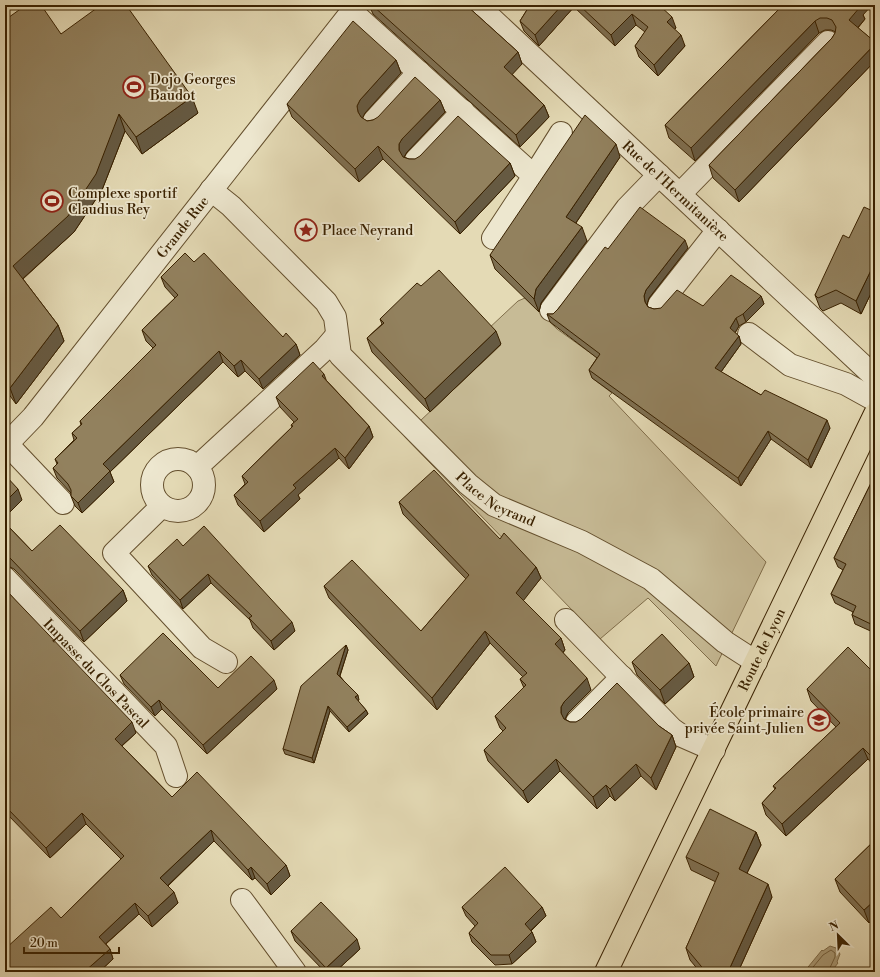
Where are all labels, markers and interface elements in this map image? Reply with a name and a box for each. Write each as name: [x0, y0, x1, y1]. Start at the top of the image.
place label: Dojo Georges Baudot: [149, 71, 236, 105]
sports icon: Dojo Georges Baudot: [121, 74, 147, 100]
street label: Rue de l'Hermitanière: [618, 137, 732, 246]
place label: Complexe sportif Claudius Rey: [68, 185, 178, 219]
sports icon: Complexe sportif Claudius Rey: [39, 188, 65, 214]
street label: Grande Rue: [153, 193, 213, 262]
place icon: Place Neyrand: [293, 217, 319, 243]
place label: Place Neyrand: [322, 222, 413, 240]
street label: Place Neyrand: [451, 468, 538, 531]
street label: Route de Lyon: [735, 605, 790, 694]
street label: Impasse du Clos Pascal: [39, 615, 152, 733]
place label: École primaire privée Saint-Julien: [685, 702, 805, 738]
school or university icon: École primaire privée Saint-Julien: [806, 707, 832, 733]
north arrow: [818, 915, 858, 955]
text: N: [828, 918, 841, 935]
scale bar: [24, 929, 119, 955]
text: 20 m: [30, 936, 58, 951]

